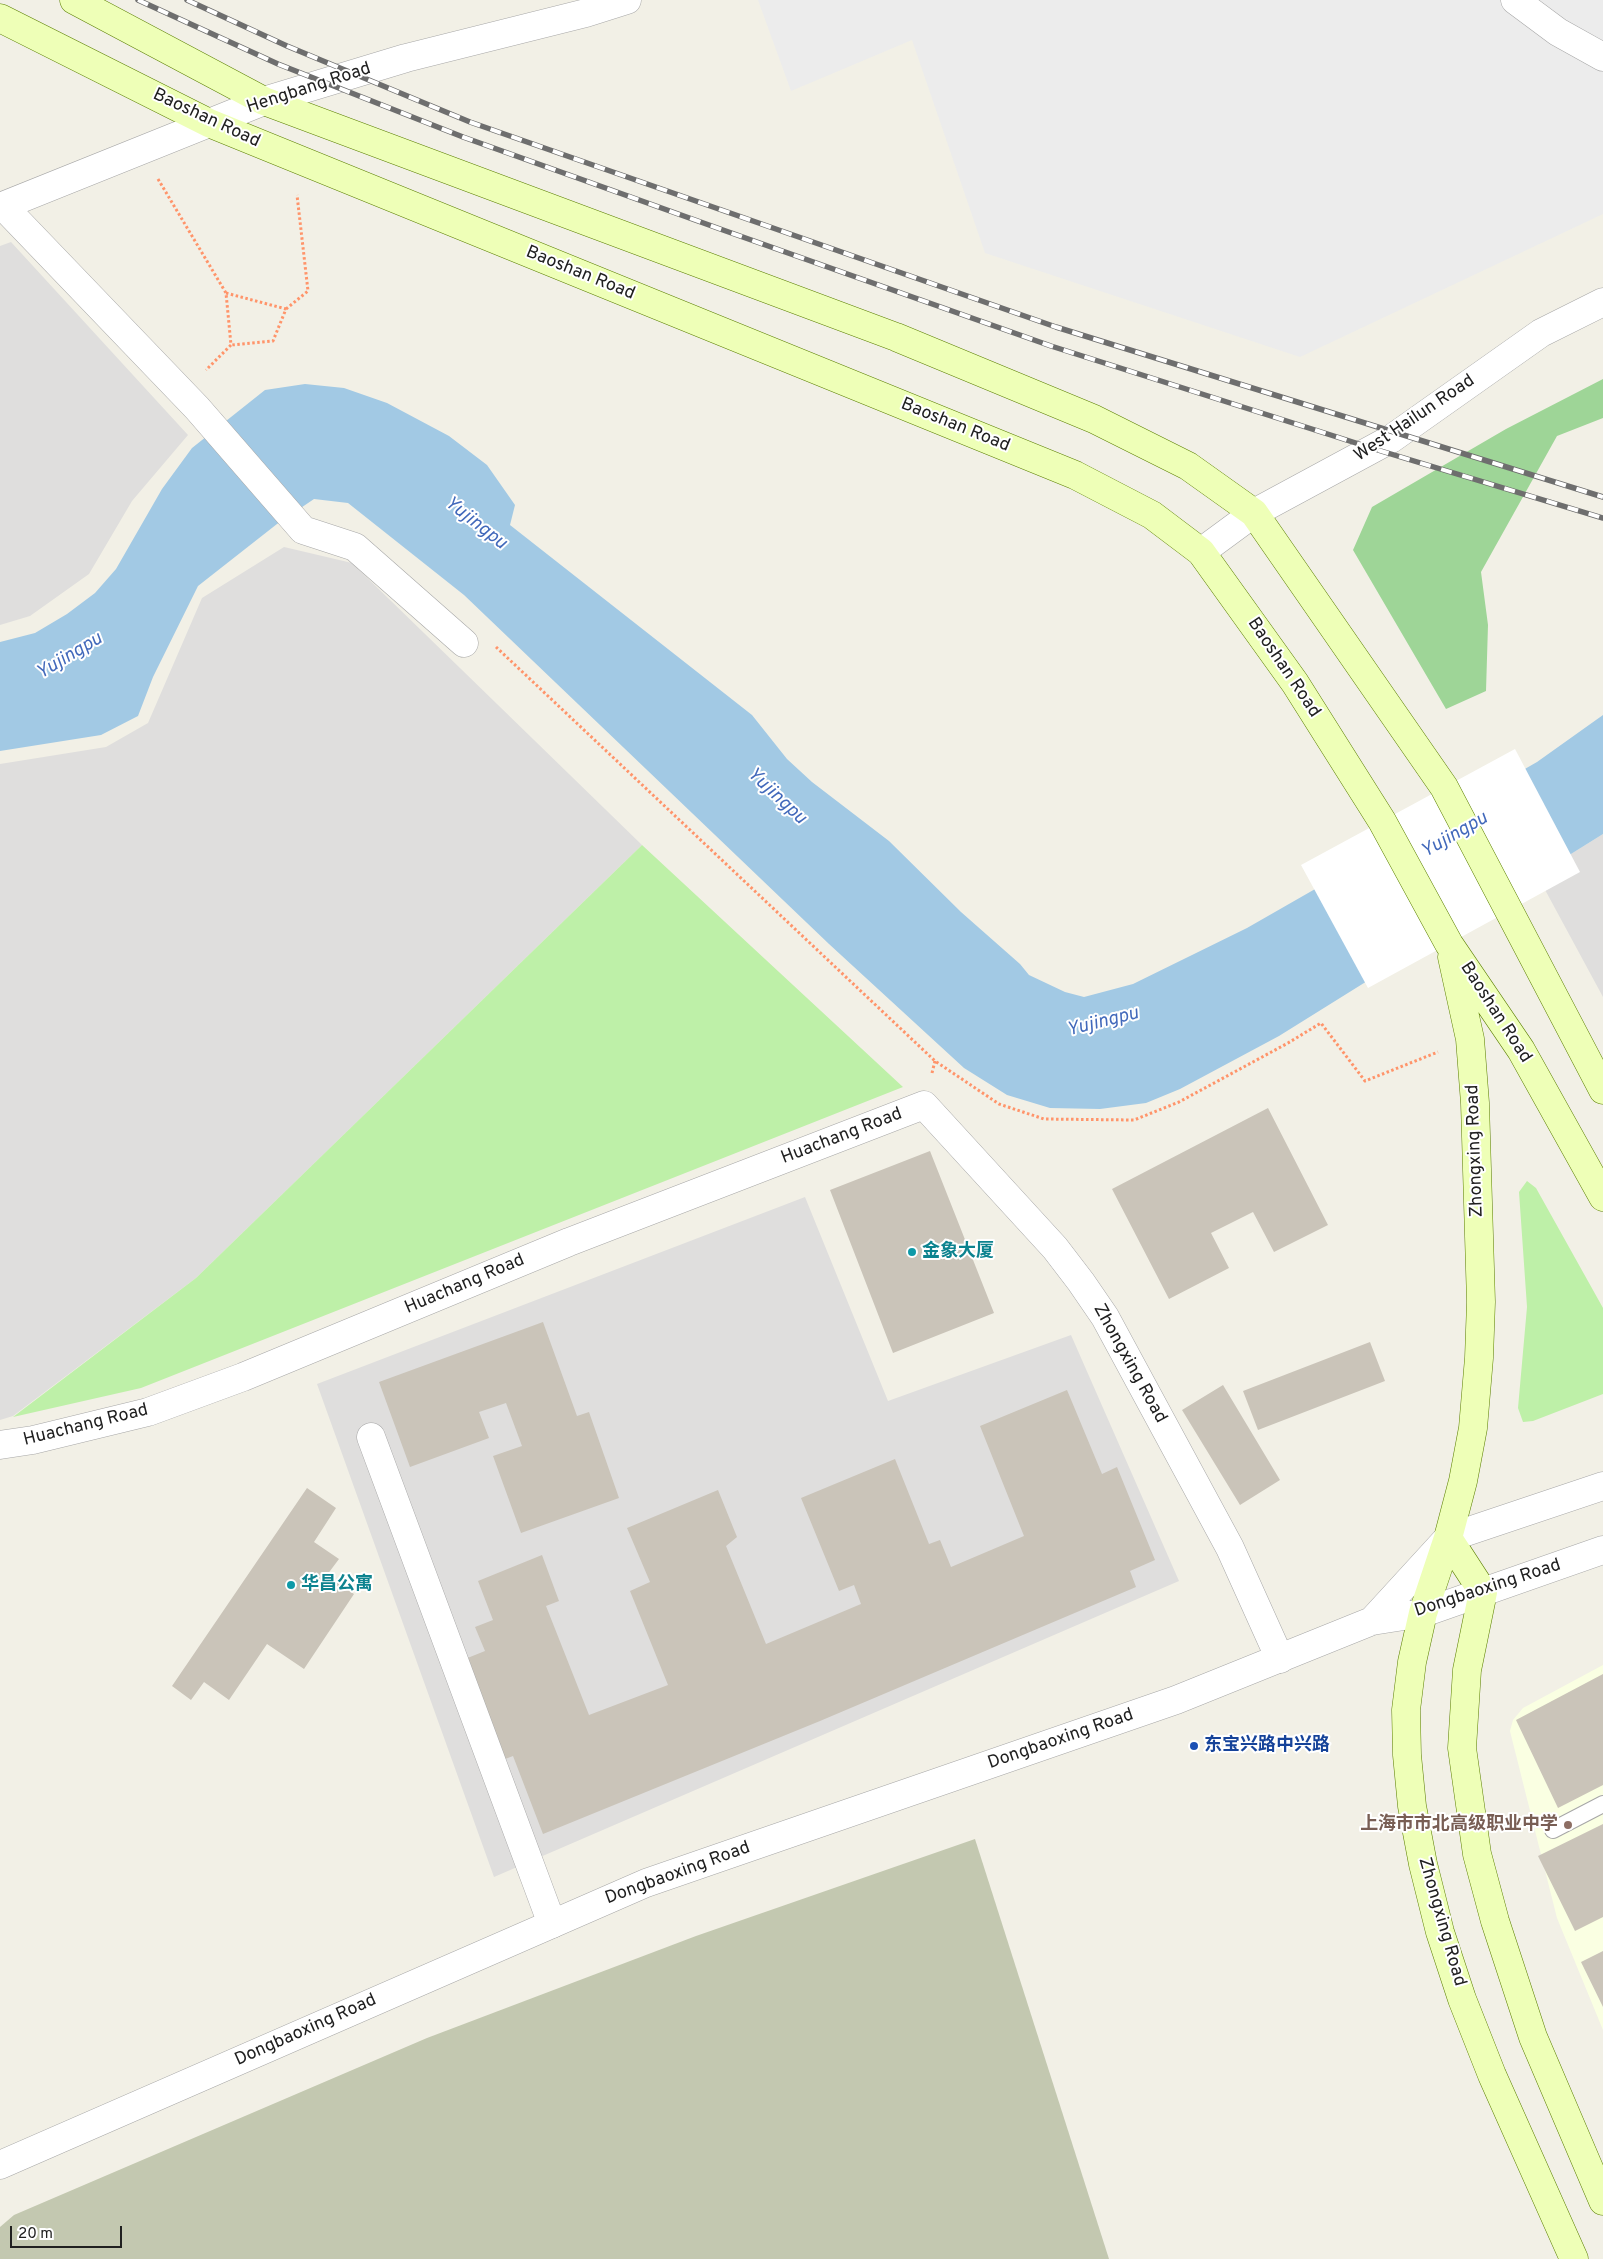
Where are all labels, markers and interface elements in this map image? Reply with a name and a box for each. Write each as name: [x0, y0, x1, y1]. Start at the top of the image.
street label: Hengbang Road: [244, 59, 374, 119]
street label: Baoshan Road: [149, 85, 263, 153]
street label: Baoshan Road: [522, 242, 638, 306]
street label: West Hailun Road: [1351, 371, 1479, 467]
street label: Baoshan Road: [897, 394, 1013, 458]
water label: Yujingpu: [439, 493, 511, 555]
street label: Baoshan Road: [1242, 614, 1324, 722]
water label: Yujingpu: [33, 628, 107, 686]
water label: Yujingpu: [742, 764, 810, 830]
water label: Yujingpu: [1418, 808, 1492, 864]
street label: Baoshan Road: [1454, 958, 1536, 1068]
water label: Yujingpu: [1065, 1003, 1141, 1043]
street label: Zhongxing Road: [1463, 1084, 1489, 1218]
street label: Huachang Road: [778, 1104, 906, 1170]
place label: 金象大厦: [922, 1241, 994, 1263]
marker: 金象大厦: [906, 1246, 918, 1258]
street label: Huachang Road: [402, 1250, 528, 1320]
street label: Zhongxing Road: [1087, 1301, 1171, 1427]
street label: Huachang Road: [21, 1400, 151, 1452]
street label: Dongbaoxing Road: [1412, 1555, 1564, 1623]
place label: 华昌公寓: [301, 1574, 373, 1596]
marker: 华昌公寓: [285, 1579, 297, 1591]
street label: Dongbaoxing Road: [985, 1705, 1137, 1775]
place label: 东宝兴路中兴路: [1204, 1735, 1330, 1757]
marker: 东宝兴路中兴路: [1188, 1740, 1200, 1752]
place label: 上海市市北高级职业中学: [1360, 1814, 1558, 1836]
marker: 上海市市北高级职业中学: [1562, 1819, 1574, 1831]
street label: Dongbaoxing Road: [603, 1838, 753, 1910]
street label: Zhongxing Road: [1412, 1855, 1470, 1989]
street label: Dongbaoxing Road: [232, 1990, 380, 2072]
scale bar: [12, 2216, 125, 2248]
text: 20 m: [18, 2225, 53, 2244]

